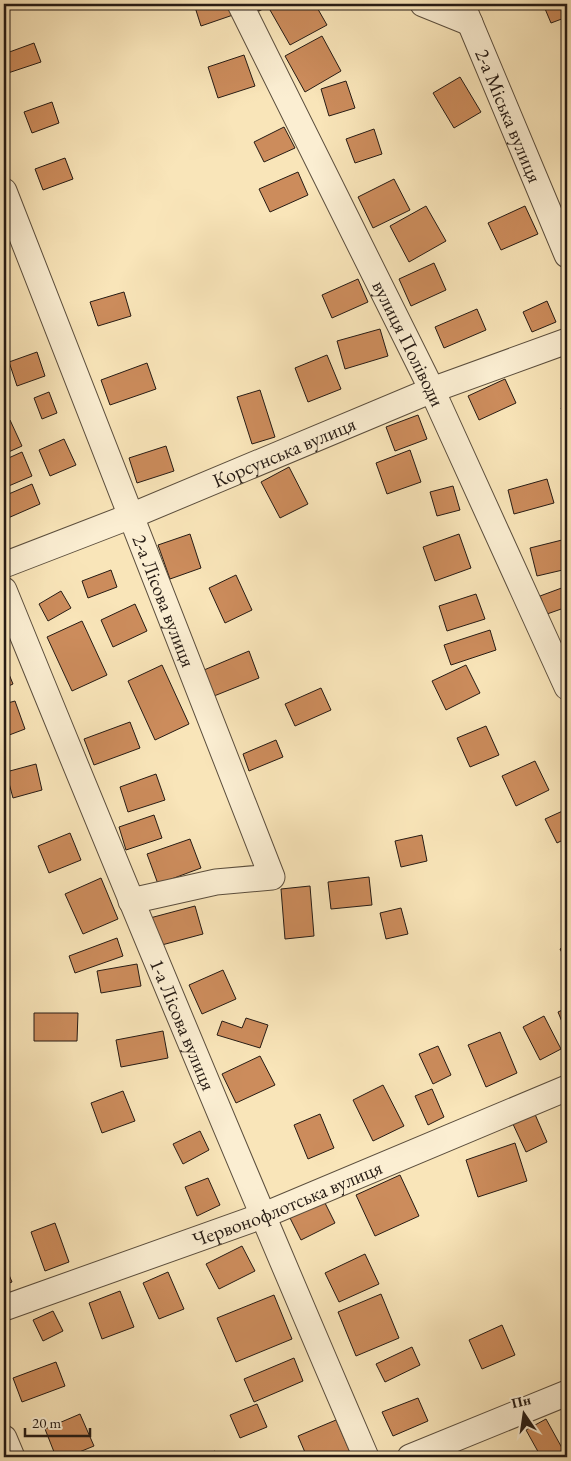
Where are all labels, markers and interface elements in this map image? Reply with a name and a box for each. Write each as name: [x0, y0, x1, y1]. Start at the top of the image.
street label: 2-а Міська вулиця: [469, 45, 548, 187]
street label: вулиця Поліводи: [366, 276, 451, 411]
street label: Корсунська вулиця: [209, 410, 360, 493]
street label: 2-а Лісова вулиця: [126, 531, 202, 671]
street label: 1-а Лісова вулиця: [144, 955, 222, 1094]
street label: Червонофлотська вулиця: [189, 1154, 386, 1253]
north arrow: [498, 1388, 548, 1438]
text: Пн: [510, 1390, 532, 1412]
scale bar: [25, 1406, 90, 1438]
text: 20 m: [32, 1413, 61, 1432]

